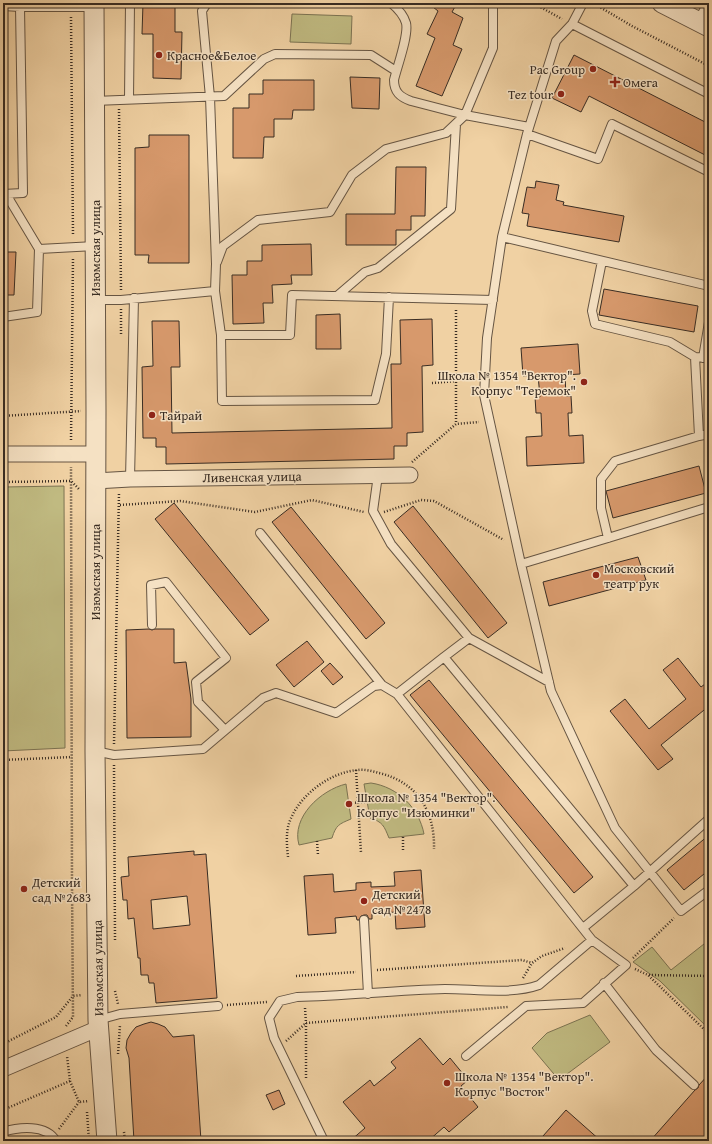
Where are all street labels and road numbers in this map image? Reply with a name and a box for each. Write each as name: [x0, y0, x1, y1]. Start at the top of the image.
street label: Изюмская улица: [86, 199, 105, 296]
street label: Ливенская улица: [202, 467, 303, 487]
street label: Изюмская улица: [86, 523, 105, 620]
street label: Изюмская улица: [88, 919, 108, 1016]

